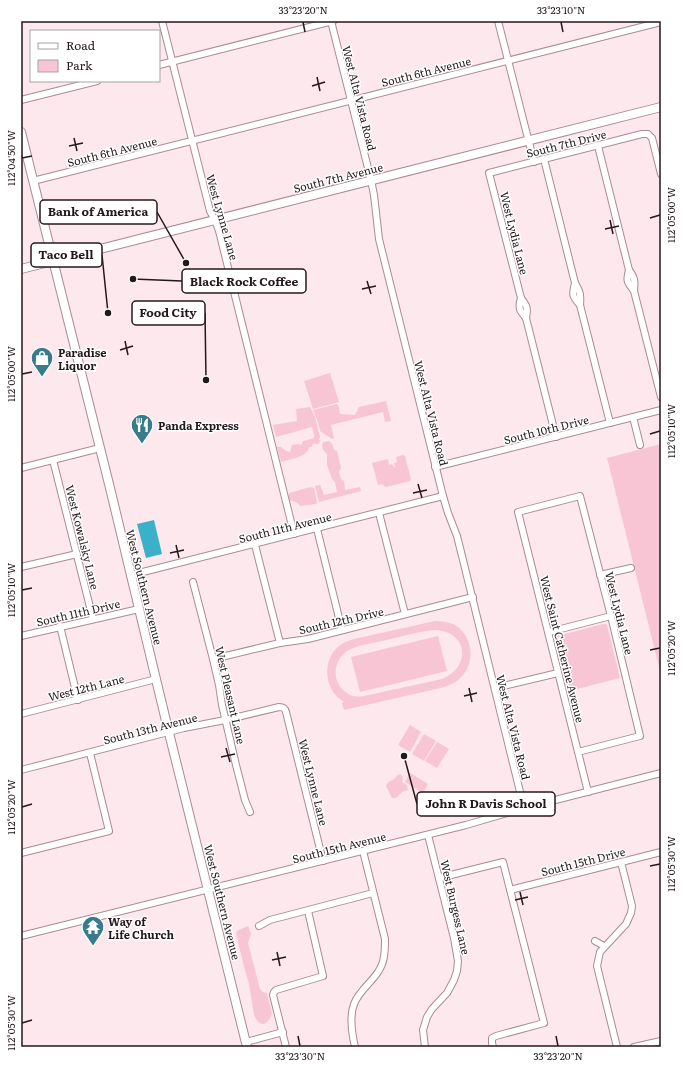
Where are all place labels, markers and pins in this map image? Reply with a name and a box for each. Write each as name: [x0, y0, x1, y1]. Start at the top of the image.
callout: Bank of America: [40, 200, 157, 224]
callout: Taco Bell: [31, 243, 102, 267]
callout: Black Rock Coffee: [182, 269, 306, 293]
callout: Food City: [132, 301, 205, 325]
place label: Paradise Liquor: [58, 344, 107, 373]
shop icon: Paradise Liquor: [29, 345, 55, 378]
restaurant icon: Panda Express: [129, 412, 155, 445]
place label: Panda Express: [158, 417, 239, 433]
callout: John R Davis School: [417, 792, 555, 816]
place label: Way of Life Church: [108, 913, 174, 942]
temple icon: Way of Life Church: [80, 914, 106, 947]

